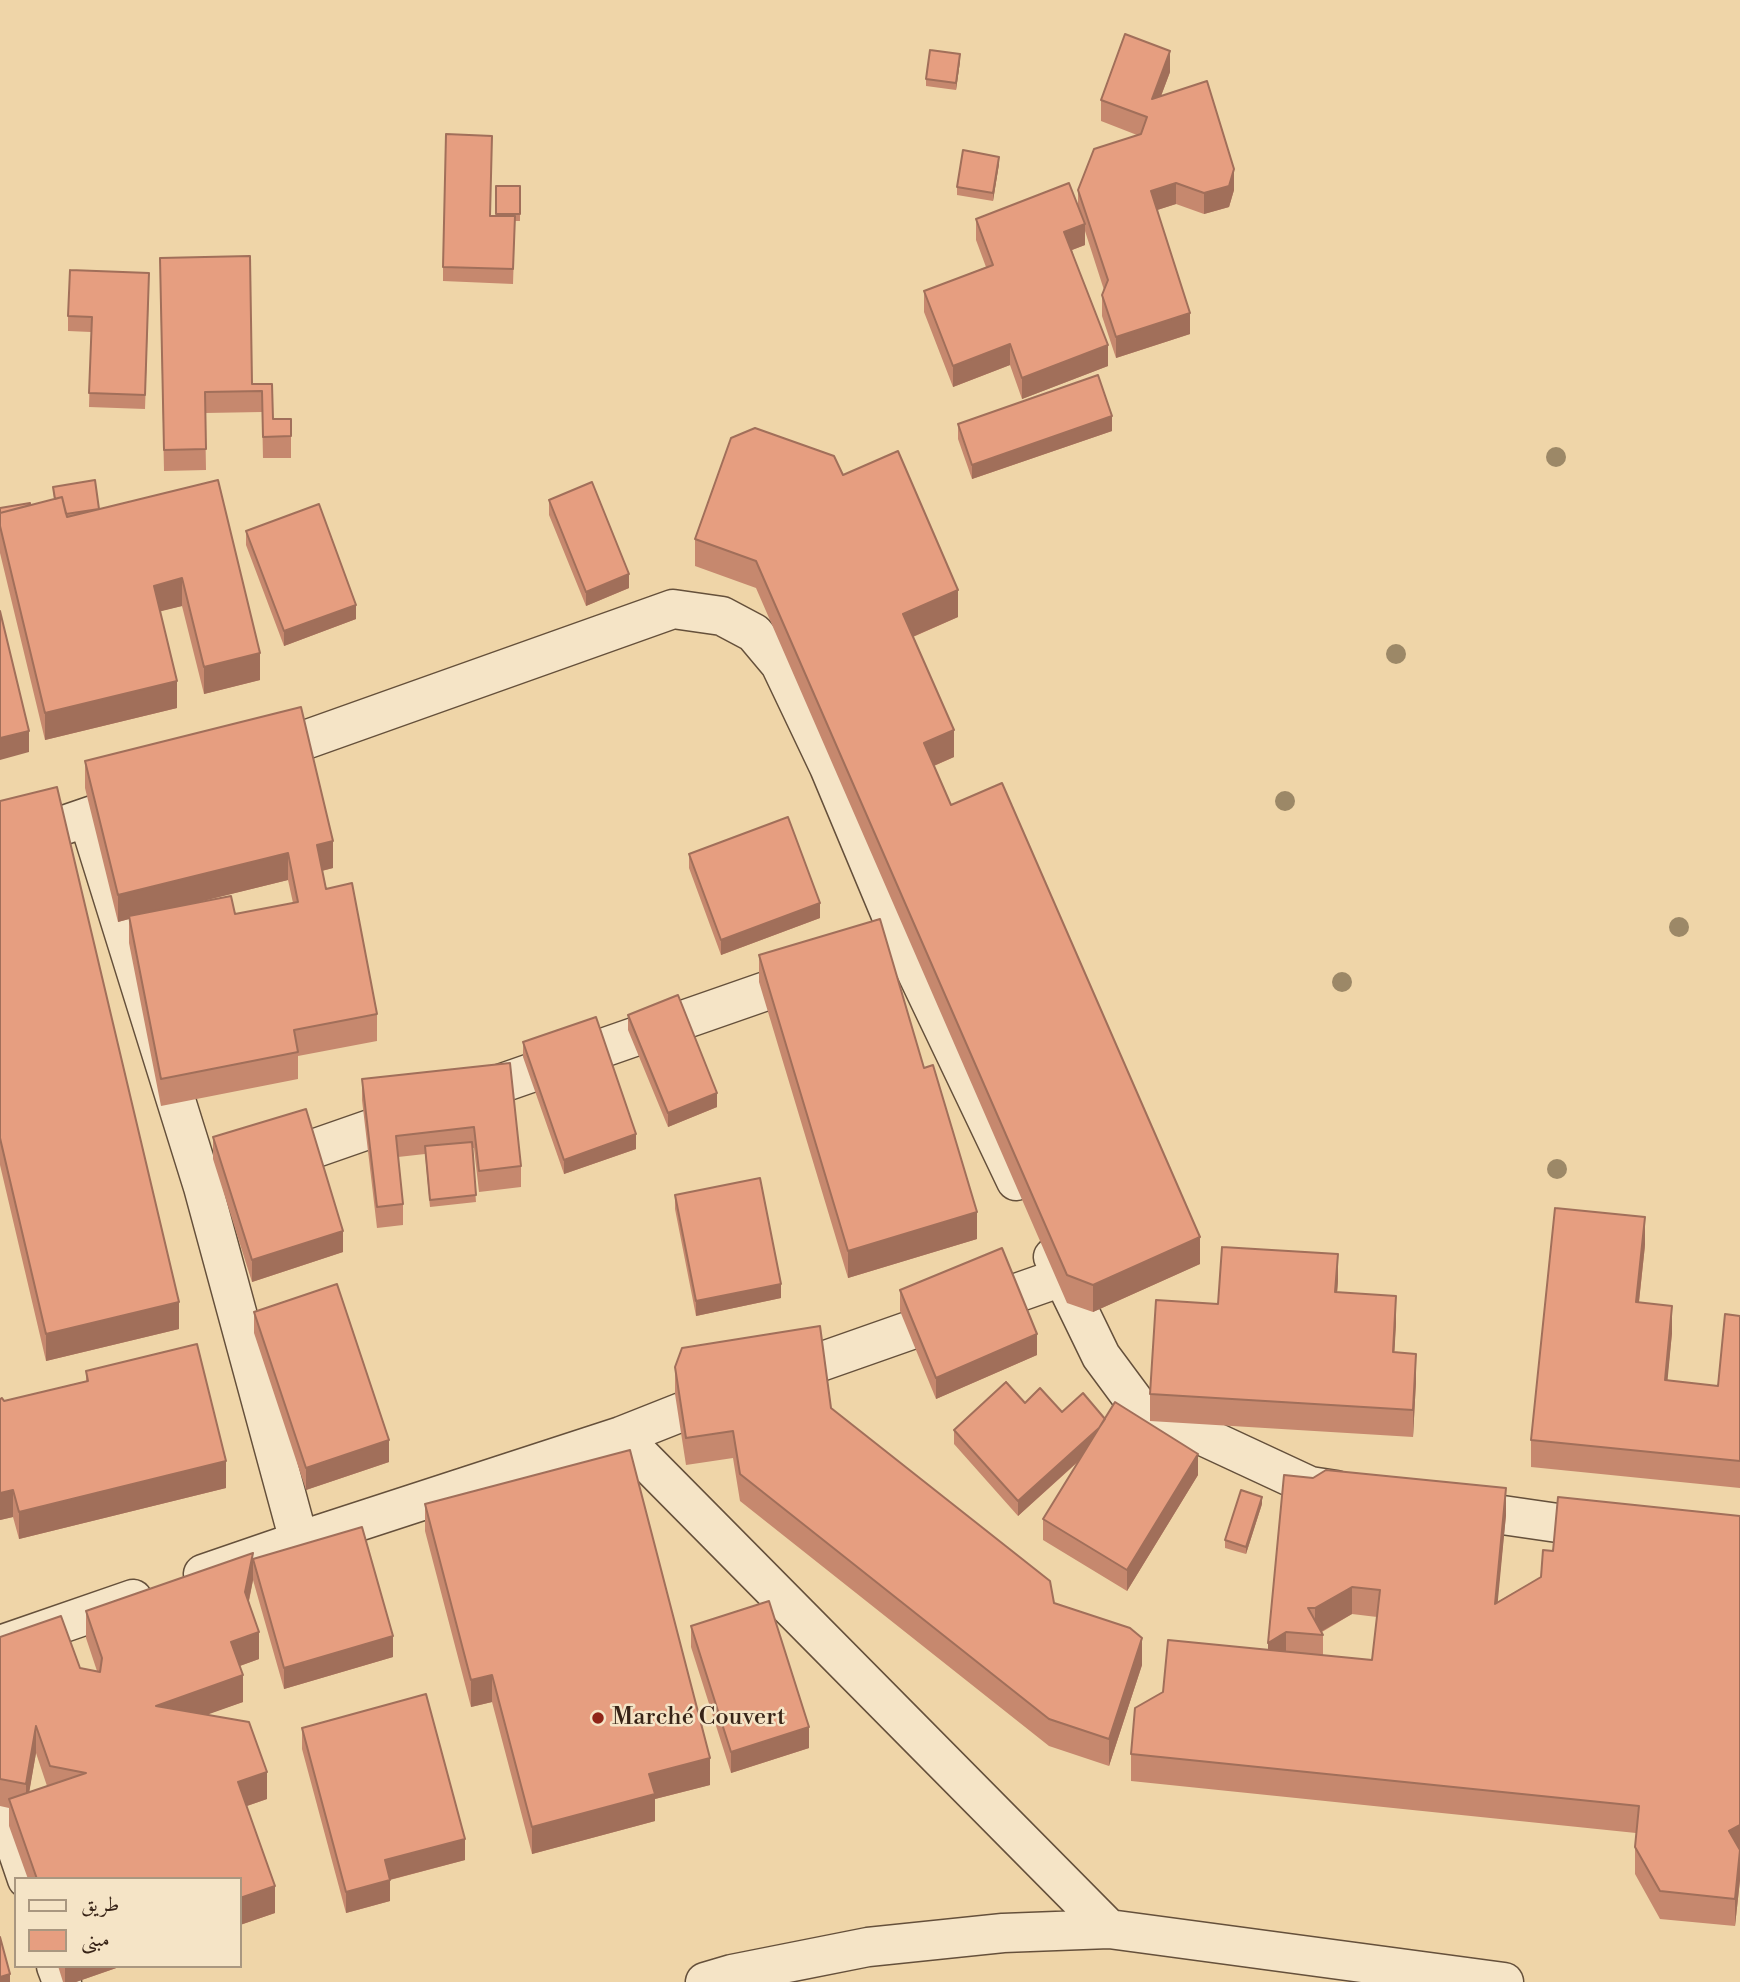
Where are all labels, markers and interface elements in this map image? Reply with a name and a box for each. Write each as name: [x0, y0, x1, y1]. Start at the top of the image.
place label: Marché Couvert: [612, 1704, 786, 1732]
marker: Marché Couvert: [590, 1710, 606, 1726]
legend: [14, 1877, 242, 1968]
text: طريق: [81, 1892, 119, 1918]
text: مبنى: [81, 1927, 110, 1953]

